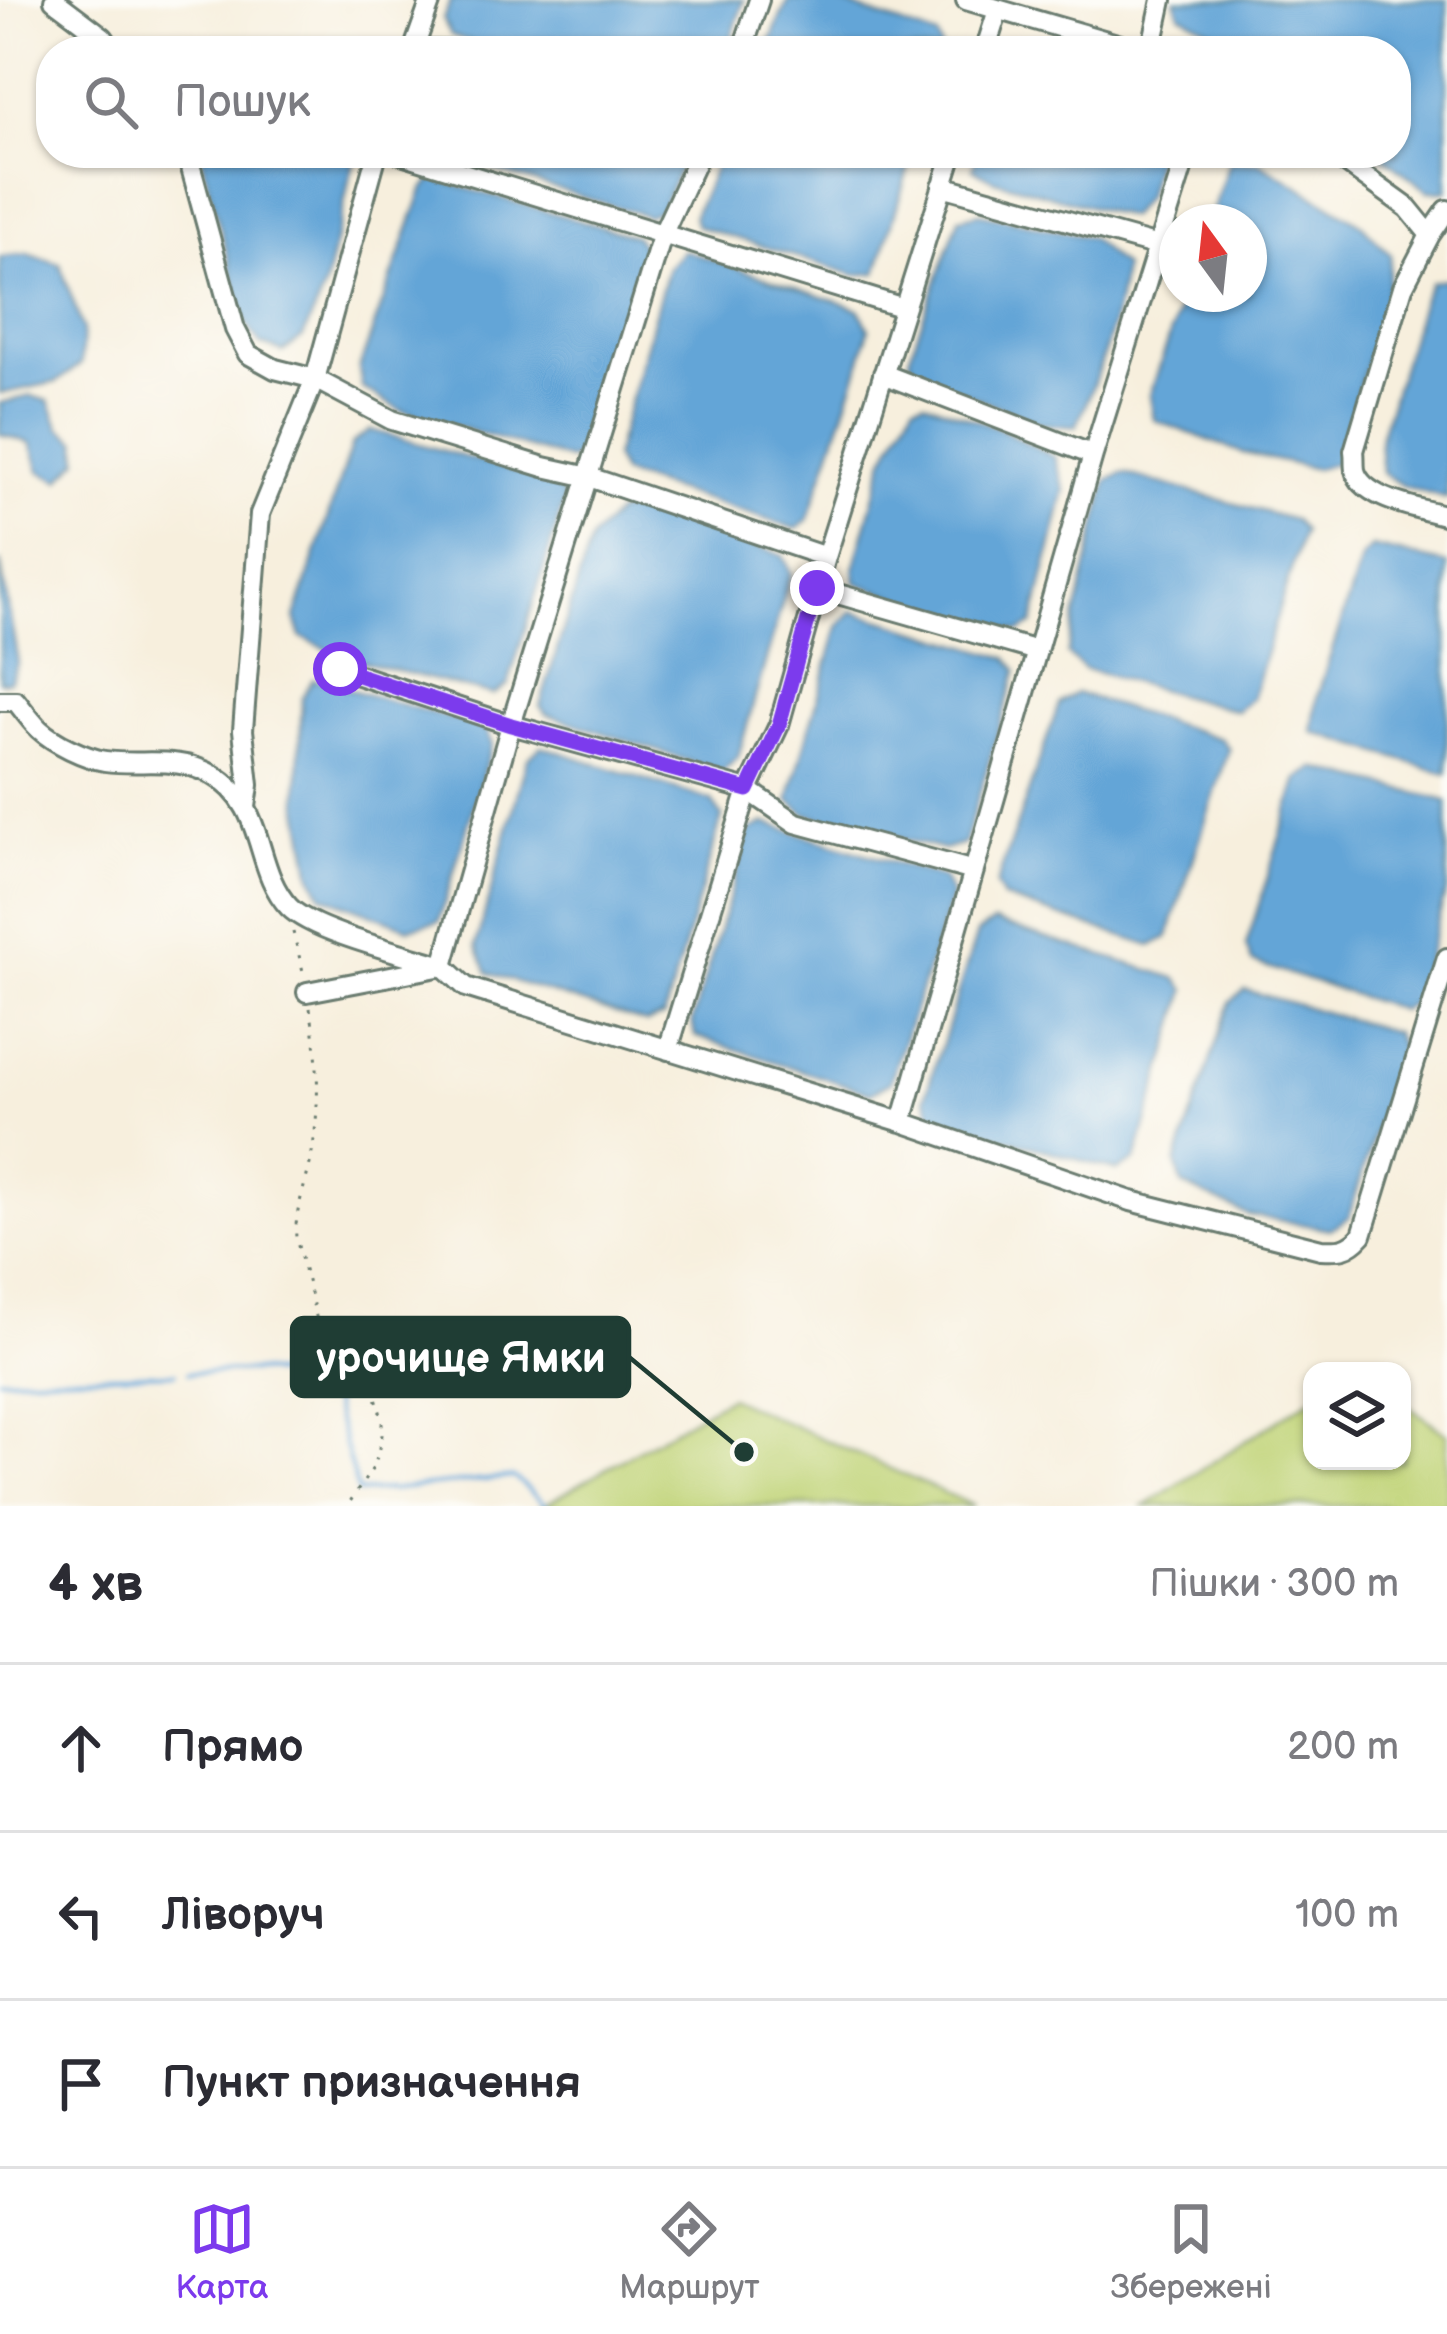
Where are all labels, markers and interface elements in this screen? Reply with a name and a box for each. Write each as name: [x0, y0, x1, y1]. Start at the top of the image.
search box: [36, 36, 1411, 168]
icon: search: [78, 69, 144, 135]
text: Пошук: [174, 75, 311, 130]
north arrow: [1159, 204, 1267, 312]
route end: [790, 561, 844, 615]
route start: [313, 642, 367, 696]
callout: урочище Ямки: [292, 1318, 629, 1396]
text: урочище Ямки: [316, 1334, 606, 1385]
map controls: [1303, 1362, 1411, 1470]
button: layers: [1303, 1362, 1411, 1470]
text: 4 хв: [48, 1554, 143, 1615]
text: Пішки · 300 m: [1150, 1561, 1399, 1608]
icon: ahead: [48, 1715, 114, 1781]
text: Прямо: [162, 1720, 303, 1775]
text: 200 m: [1287, 1724, 1399, 1771]
icon: left: [48, 1883, 114, 1949]
text: Ліворуч: [162, 1888, 325, 1943]
text: 100 m: [1295, 1892, 1399, 1939]
icon: arrive: [48, 2051, 114, 2117]
text: Пункт призначення: [162, 2056, 581, 2111]
tab: Карта: [175, 2196, 268, 2308]
tab: Маршрут: [619, 2196, 760, 2308]
tab: Збережені: [1111, 2196, 1272, 2308]

